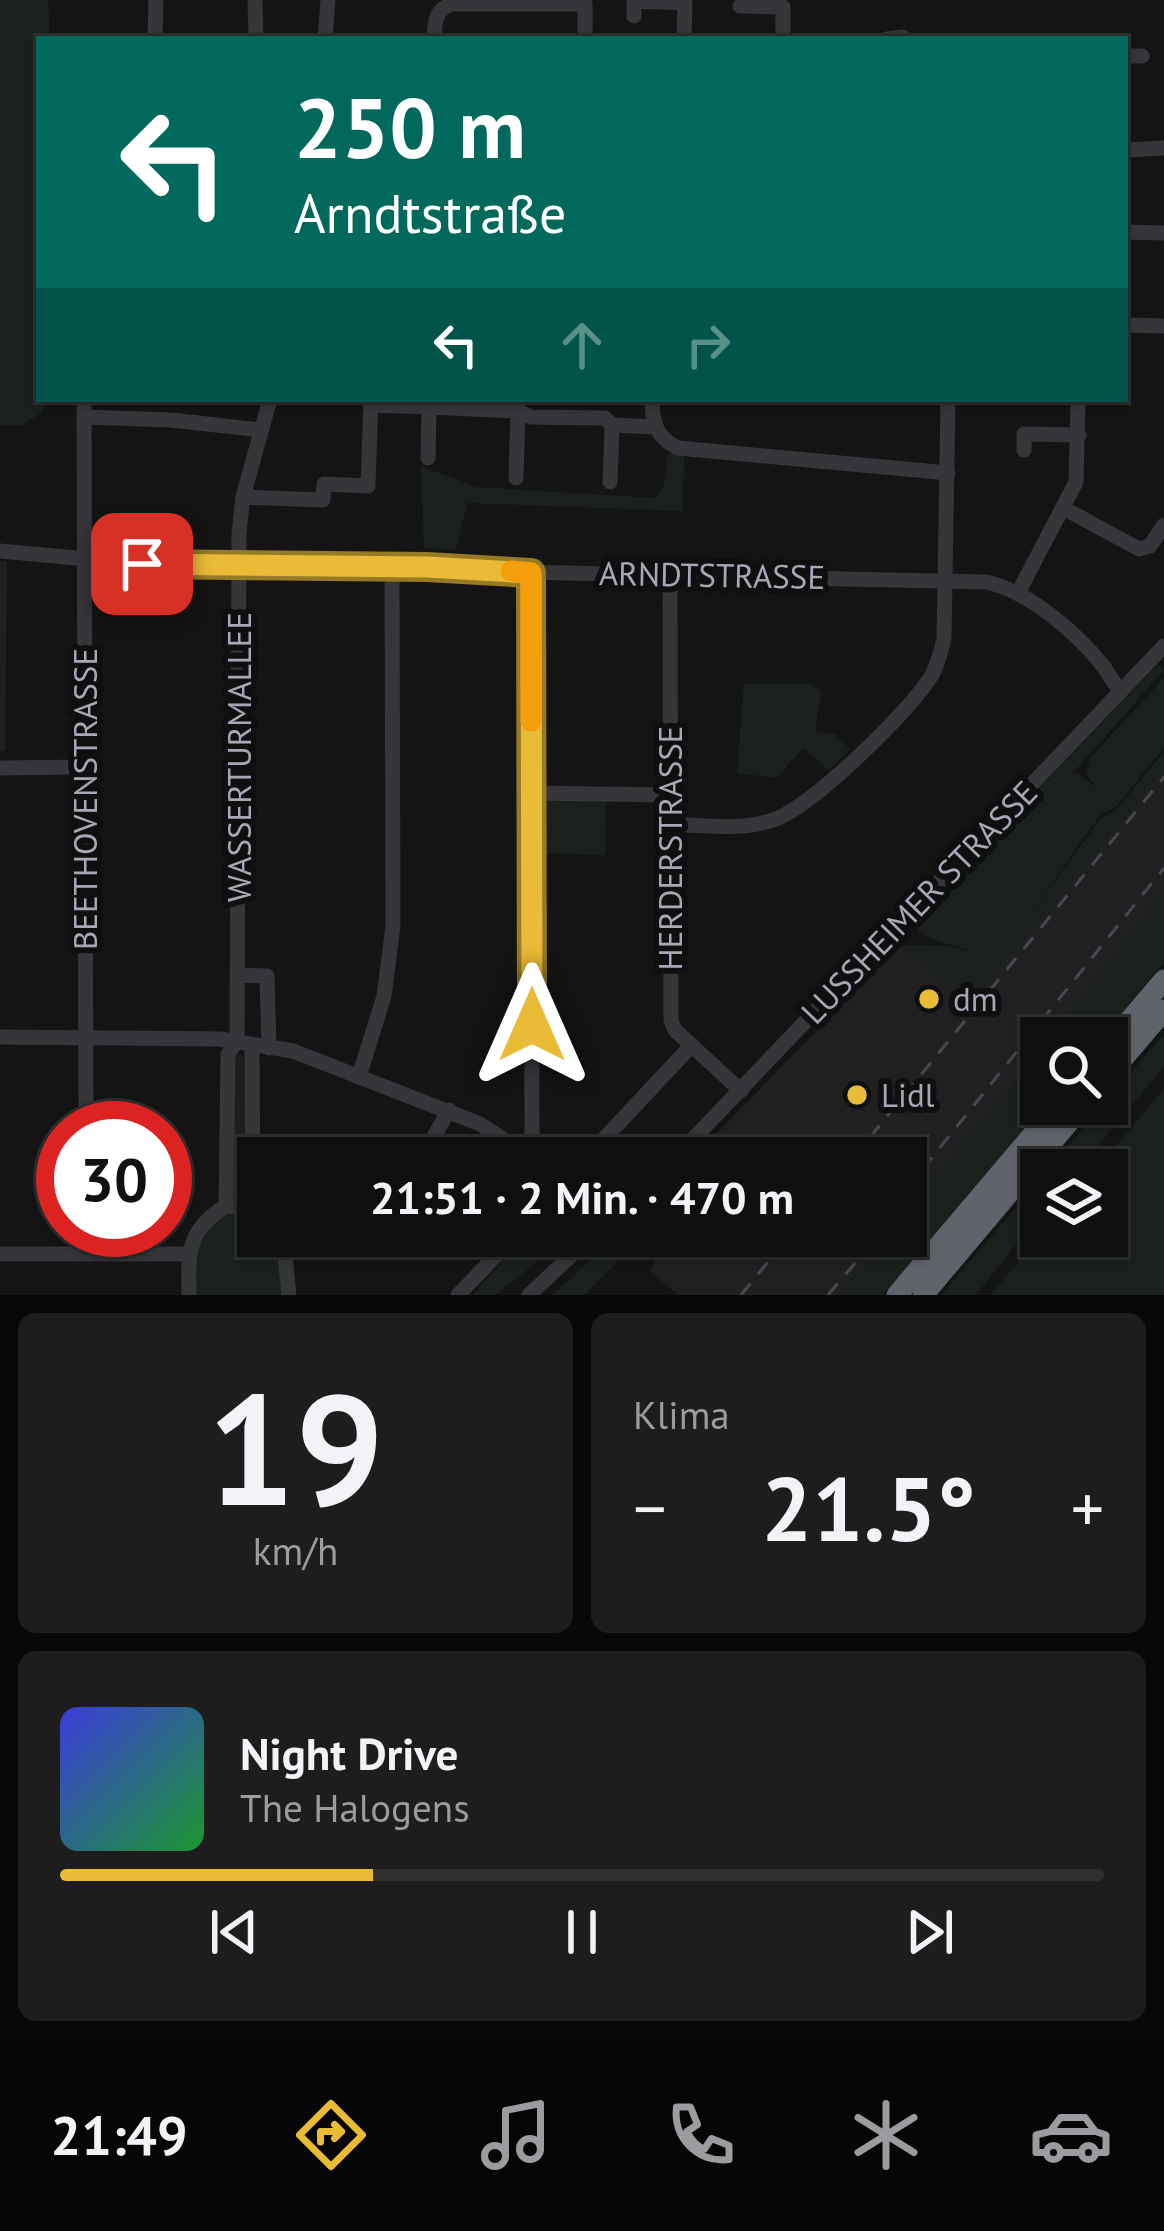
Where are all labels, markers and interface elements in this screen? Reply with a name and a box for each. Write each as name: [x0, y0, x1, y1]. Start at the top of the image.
text: 250 m: [294, 72, 526, 181]
icon: left: [96, 84, 252, 240]
text: Arndtstraße: [294, 178, 566, 248]
icon: left: [423, 312, 489, 378]
icon: ahead: [549, 312, 615, 378]
icon: right: [675, 312, 741, 378]
pin: [91, 513, 193, 615]
icon: arrive: [109, 531, 175, 597]
street label: ARNDTSTRASSE: [599, 551, 825, 598]
street label: WASSERTURMALLEE: [217, 612, 260, 902]
street label: BEETHOVENSTRASSE: [63, 648, 106, 950]
street label: HERDERSTRASSE: [648, 725, 691, 971]
street label: LUSSHEIMER STRASSE: [791, 771, 1046, 1032]
position arrow: [469, 962, 595, 1088]
place label: dm: [953, 977, 998, 1020]
marker: dm: [916, 986, 942, 1012]
map controls: [1020, 1017, 1128, 1257]
button: search: [1020, 1017, 1128, 1125]
place label: Lidl: [881, 1073, 935, 1116]
marker: Lidl: [844, 1082, 870, 1108]
speed limit sign: 30: [36, 1101, 192, 1257]
button: layers: [1020, 1149, 1128, 1257]
text: 21:51 · 2 Min. · 470 m: [370, 1168, 794, 1226]
text: 19: [207, 1346, 384, 1548]
text: Klima: [633, 1389, 730, 1440]
text: 21.5°: [761, 1449, 976, 1566]
text: −: [633, 1465, 666, 1550]
text: +: [1071, 1465, 1104, 1550]
text: km/h: [253, 1525, 338, 1576]
text: Night Drive: [240, 1724, 458, 1782]
text: The Halogens: [240, 1782, 470, 1833]
icon: previous: [201, 1899, 267, 1965]
icon: pause: [549, 1899, 615, 1965]
icon: next: [897, 1899, 963, 1965]
icon: directions: [289, 2093, 373, 2177]
icon: music: [474, 2093, 558, 2177]
icon: phone: [659, 2093, 743, 2177]
icon: climate: [844, 2093, 928, 2177]
icon: car: [1029, 2093, 1113, 2177]
text: 21:49: [51, 2100, 188, 2170]

